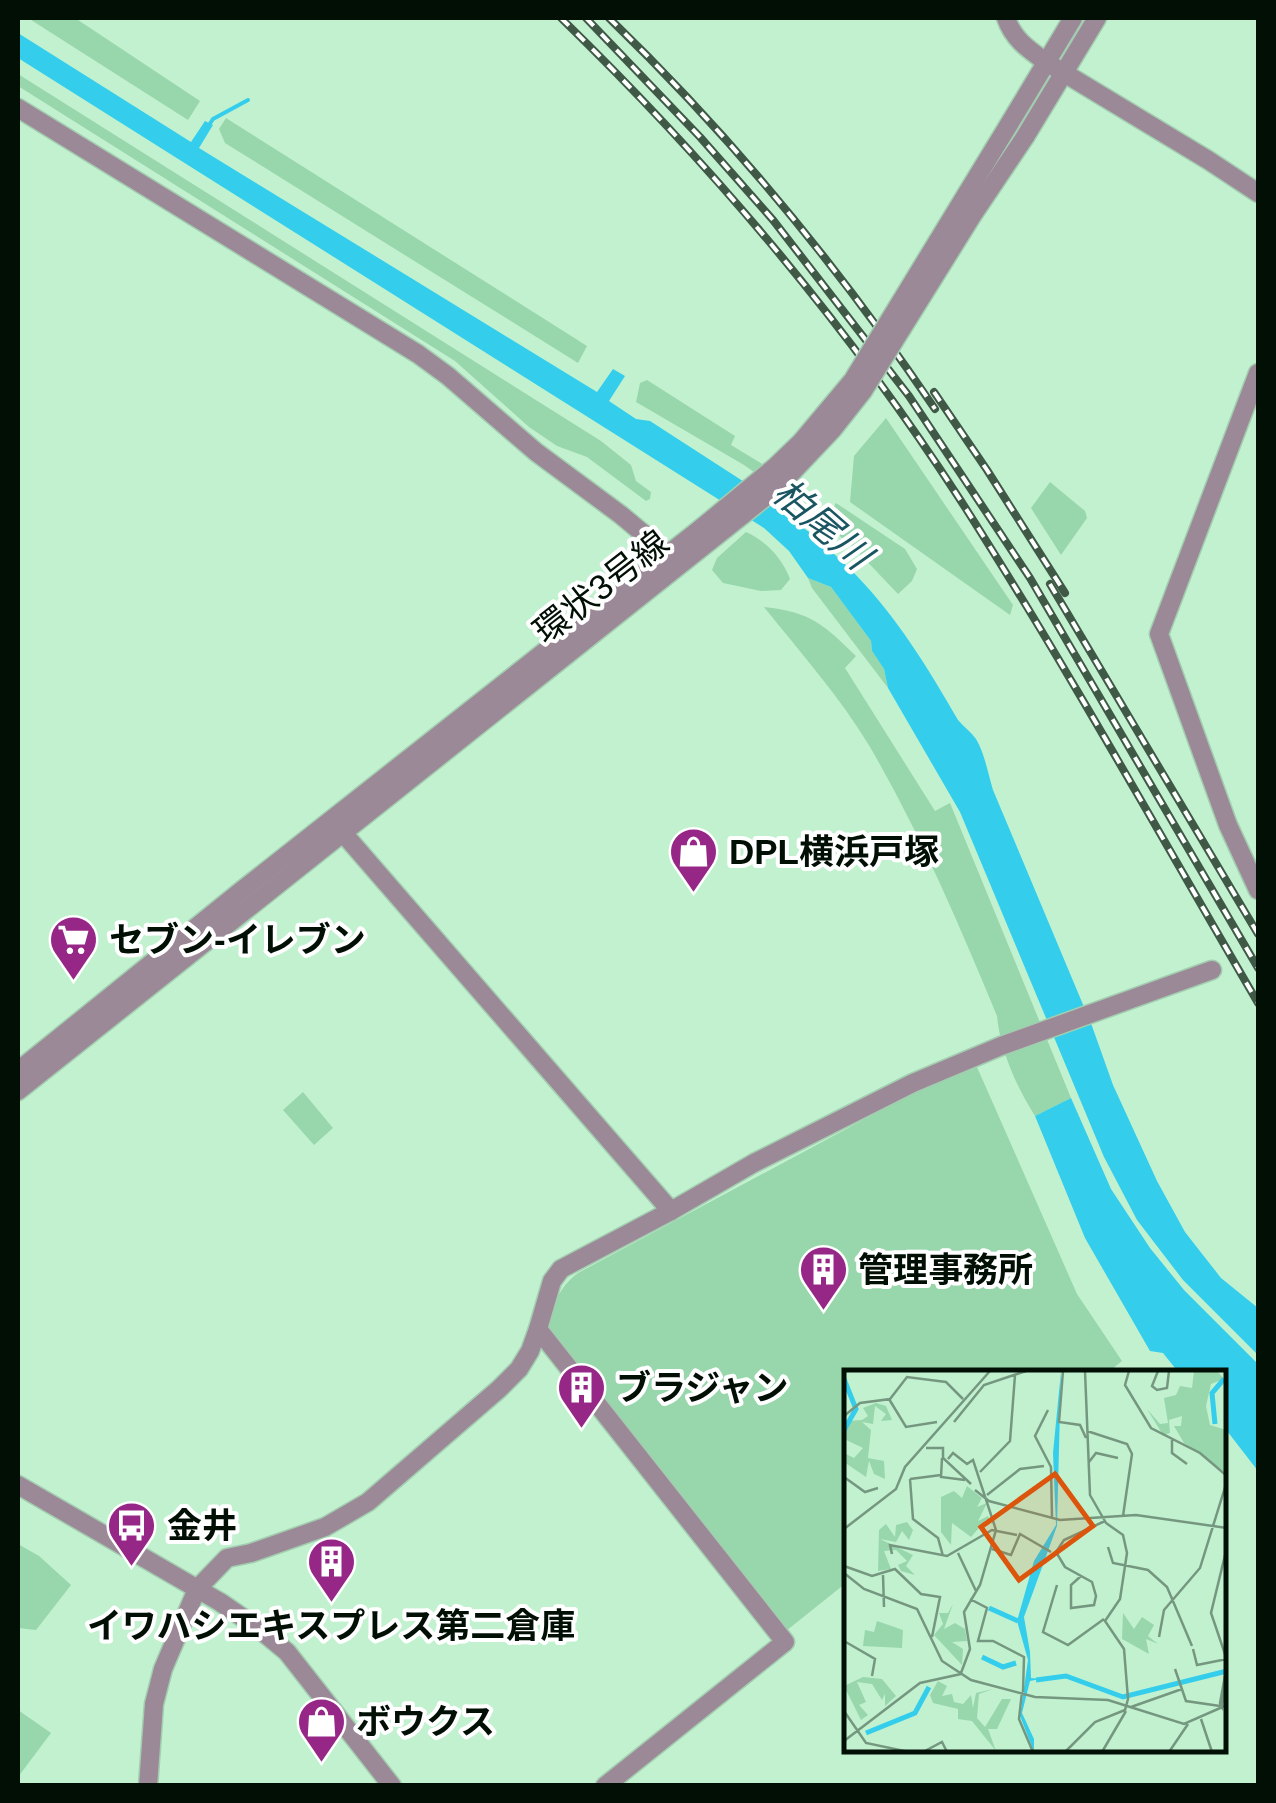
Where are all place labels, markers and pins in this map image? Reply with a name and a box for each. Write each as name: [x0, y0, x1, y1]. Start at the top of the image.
shop icon: DPL横浜戸塚: [668, 826, 720, 894]
place label: DPL横浜戸塚: [729, 832, 939, 871]
supermarket icon: セブン-イレブン: [48, 914, 100, 982]
place label: セブン-イレブン: [109, 920, 366, 959]
building icon: 管理事務所: [797, 1244, 849, 1312]
place label: 管理事務所: [858, 1250, 1033, 1289]
building icon: ブラジャン: [555, 1362, 607, 1430]
place label: ブラジャン: [616, 1368, 789, 1407]
bus stop icon: 金井: [106, 1500, 158, 1568]
place label: 金井: [167, 1506, 237, 1545]
building icon: イワハシエキスプレス第二倉庫: [305, 1536, 357, 1604]
place label: イワハシエキスプレス第二倉庫: [87, 1606, 575, 1645]
shop icon: ボウクス: [295, 1696, 347, 1764]
place label: ボウクス: [356, 1702, 495, 1741]

